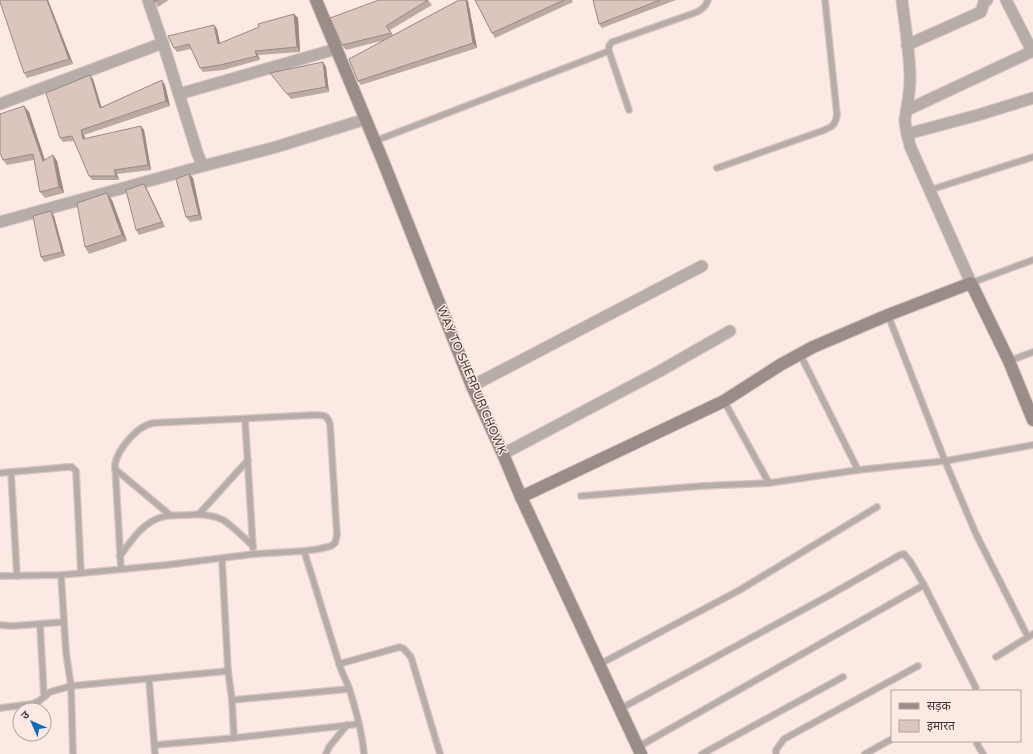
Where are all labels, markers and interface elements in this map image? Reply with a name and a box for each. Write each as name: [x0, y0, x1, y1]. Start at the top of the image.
street label: WAY TO SHERPUR CHOWK: [434, 304, 510, 456]
legend: [891, 690, 1021, 742]
text: सड़क: [927, 699, 952, 713]
north arrow: [12, 702, 52, 742]
text: उ: [18, 708, 33, 722]
text: इमारत: [927, 719, 956, 733]

